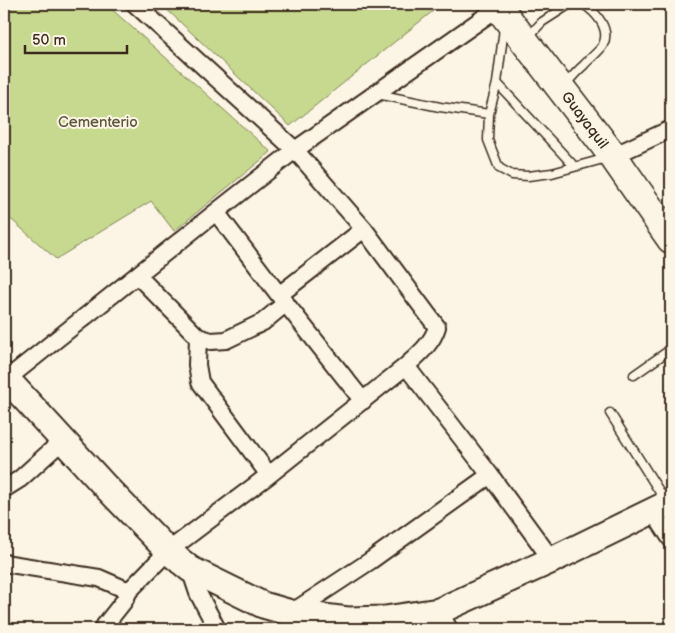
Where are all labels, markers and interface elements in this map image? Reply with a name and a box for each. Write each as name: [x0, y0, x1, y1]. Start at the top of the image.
scale bar: [25, 22, 128, 54]
text: 50 m: [32, 31, 66, 50]
street label: Guayaquil: [557, 88, 612, 153]
park label: Cementerio: [58, 113, 138, 132]

